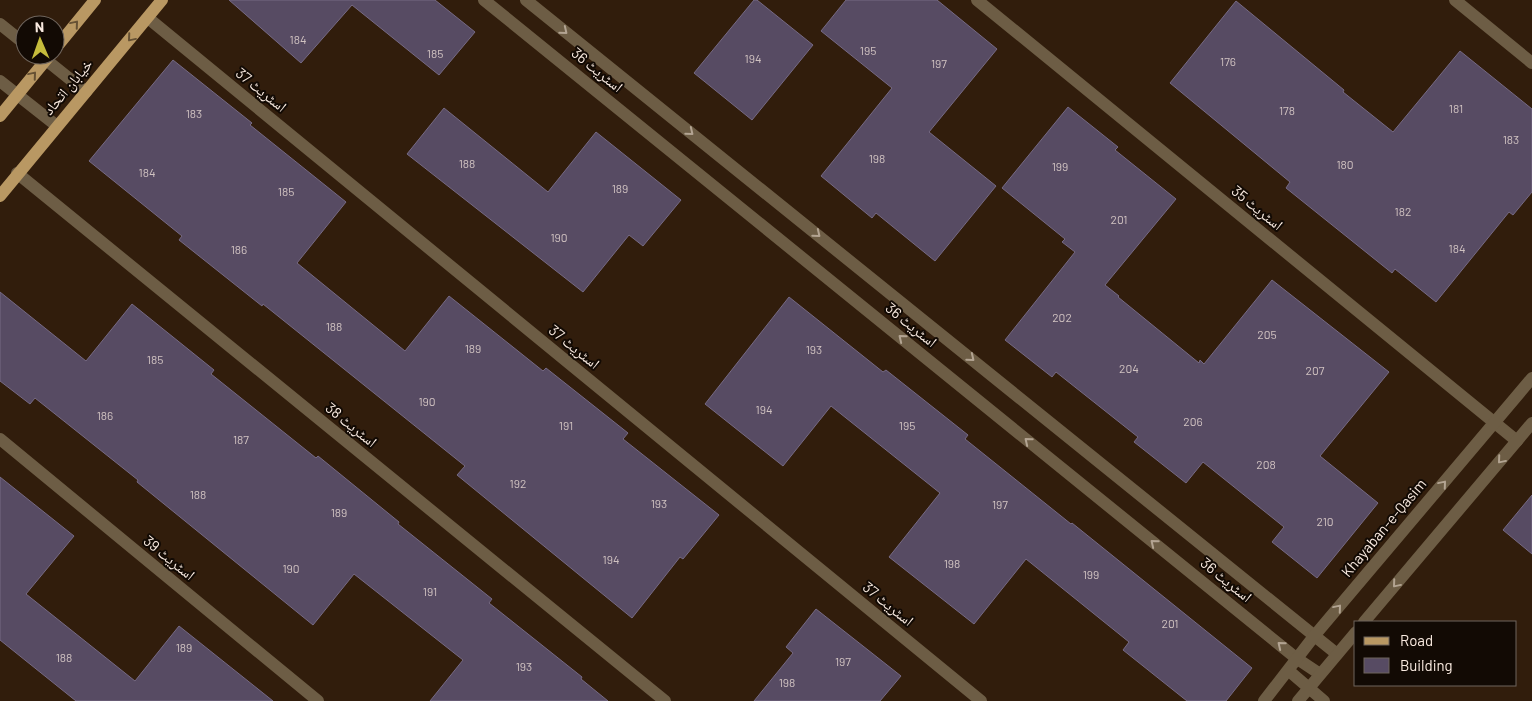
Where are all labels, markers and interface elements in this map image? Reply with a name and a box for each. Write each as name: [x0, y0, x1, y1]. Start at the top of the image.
north arrow: [15, 15, 65, 65]
text: N: [35, 18, 44, 35]
one-way arrow: [70, 21, 79, 30]
one-way arrow: [558, 25, 567, 34]
one-way arrow: [128, 32, 136, 41]
house number: 184: [289, 32, 307, 46]
street label: اسٹریٹ 36: [568, 43, 627, 96]
house number: 195: [860, 43, 876, 57]
house number: 185: [427, 46, 443, 60]
house number: 194: [744, 51, 762, 65]
street label: خیابان اتحاد: [39, 54, 98, 119]
house number: 176: [1220, 54, 1236, 68]
house number: 197: [931, 56, 947, 70]
street label: اسٹریٹ 37: [232, 63, 291, 116]
one-way arrow: [28, 72, 36, 81]
house number: 181: [1449, 101, 1463, 115]
house number: 178: [1279, 103, 1295, 117]
house number: 183: [186, 106, 202, 120]
one-way arrow: [684, 127, 693, 135]
house number: 183: [1503, 132, 1519, 146]
house number: 198: [869, 151, 885, 165]
house number: 188: [459, 156, 475, 170]
house number: 180: [1336, 157, 1354, 171]
house number: 199: [1052, 159, 1068, 173]
house number: 184: [138, 165, 156, 179]
house number: 189: [612, 181, 628, 195]
street label: اسٹریٹ 35: [1228, 181, 1287, 234]
house number: 185: [278, 184, 294, 198]
house number: 182: [1395, 204, 1411, 218]
house number: 201: [1110, 212, 1128, 226]
one-way arrow: [811, 229, 820, 237]
house number: 190: [550, 230, 568, 244]
house number: 184: [1448, 241, 1466, 255]
house number: 186: [231, 242, 247, 256]
street label: اسٹریٹ 36: [882, 298, 941, 351]
house number: 202: [1052, 310, 1072, 324]
house number: 188: [326, 319, 342, 333]
street label: اسٹریٹ 37: [545, 320, 604, 373]
house number: 205: [1257, 327, 1277, 341]
one-way arrow: [898, 335, 907, 344]
house number: 189: [465, 341, 481, 355]
house number: 193: [806, 342, 822, 356]
house number: 185: [147, 352, 163, 366]
one-way arrow: [965, 353, 974, 362]
house number: 204: [1119, 361, 1139, 375]
house number: 207: [1306, 363, 1325, 377]
house number: 190: [418, 394, 436, 408]
street label: اسٹریٹ 38: [322, 398, 381, 451]
house number: 194: [755, 402, 773, 416]
house number: 186: [97, 408, 113, 422]
house number: 206: [1183, 414, 1203, 428]
house number: 191: [559, 418, 573, 432]
house number: 195: [899, 418, 915, 432]
house number: 187: [233, 432, 249, 446]
one-way arrow: [1025, 438, 1034, 446]
one-way arrow: [1498, 454, 1506, 463]
house number: 208: [1256, 457, 1276, 471]
street label: Khayaban-e-Qasim: [1337, 475, 1430, 580]
house number: 192: [510, 476, 526, 490]
one-way arrow: [1437, 481, 1446, 490]
house number: 188: [190, 487, 206, 501]
house number: 193: [651, 496, 667, 510]
house number: 197: [992, 497, 1008, 511]
house number: 189: [331, 505, 347, 519]
house number: 210: [1316, 514, 1334, 528]
street label: اسٹریٹ 39: [140, 531, 199, 584]
one-way arrow: [1151, 539, 1160, 548]
house number: 194: [602, 552, 620, 566]
street label: اسٹریٹ 36: [1197, 553, 1256, 606]
house number: 198: [944, 556, 960, 570]
house number: 190: [282, 561, 300, 575]
house number: 199: [1083, 567, 1099, 581]
street label: اسٹریٹ 37: [859, 577, 918, 630]
one-way arrow: [1393, 579, 1402, 588]
house number: 191: [423, 584, 437, 598]
one-way arrow: [1332, 605, 1340, 614]
house number: 201: [1161, 616, 1179, 630]
legend: [1354, 621, 1517, 686]
text: Road: [1400, 631, 1433, 649]
house number: 189: [176, 640, 192, 654]
one-way arrow: [1277, 642, 1286, 651]
house number: 188: [56, 650, 72, 664]
house number: 197: [835, 654, 851, 668]
text: Building: [1400, 656, 1453, 674]
house number: 193: [516, 659, 532, 673]
house number: 198: [779, 675, 795, 689]

